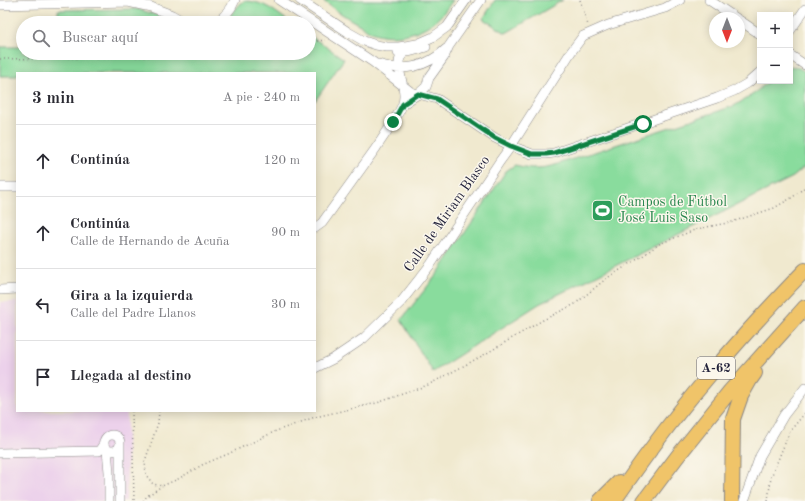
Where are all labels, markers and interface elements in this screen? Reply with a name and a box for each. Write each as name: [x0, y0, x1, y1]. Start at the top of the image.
north arrow: [709, 12, 745, 48]
map controls: [757, 12, 793, 84]
button: +: [757, 12, 793, 48]
search box: [16, 16, 316, 60]
icon: search: [30, 27, 52, 49]
text: Buscar aquí: [62, 31, 138, 46]
button: −: [757, 48, 793, 84]
text: 3 min: [32, 90, 75, 107]
text: A pie · 240 m: [223, 91, 300, 104]
route end: [384, 113, 402, 131]
route start: [634, 115, 652, 133]
icon: ahead: [32, 150, 54, 172]
text: Continúa: [70, 153, 130, 168]
street label: Calle de Miriam Blasco: [402, 153, 492, 275]
text: 120 m: [263, 154, 300, 167]
place label: Campos de Fútbol José Luis Saso: [618, 195, 727, 225]
sports icon: Campos de Fútbol José Luis Saso: [590, 197, 616, 223]
text: Continúa: [70, 217, 130, 232]
icon: ahead: [32, 222, 54, 244]
text: 90 m: [271, 226, 300, 239]
text: Calle de Hernando de Acuña: [70, 235, 229, 248]
text: Gira a la izquierda: [70, 289, 193, 304]
icon: left: [32, 294, 54, 316]
text: 30 m: [271, 298, 300, 311]
text: Calle del Padre Llanos: [70, 307, 196, 320]
road number: A-62: [697, 357, 735, 379]
icon: arrive: [32, 366, 54, 388]
text: Llegada al destino: [70, 369, 191, 384]

